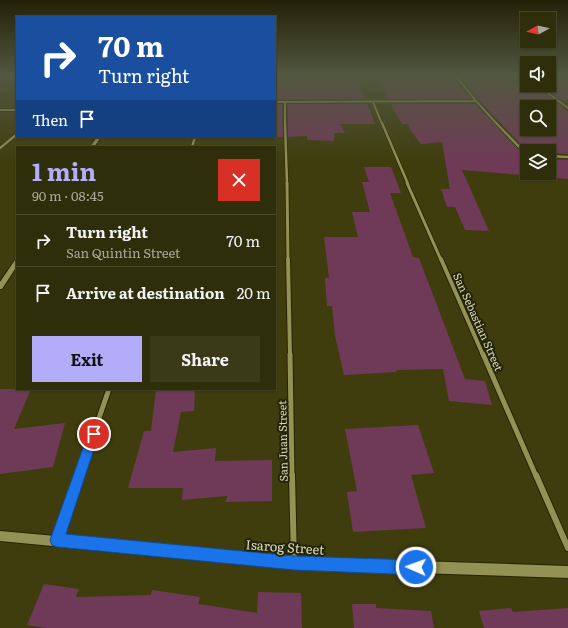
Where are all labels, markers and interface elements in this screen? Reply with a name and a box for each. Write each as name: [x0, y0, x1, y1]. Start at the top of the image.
north arrow: [520, 12, 556, 48]
map controls: [520, 12, 556, 180]
text: 70 m: [98, 24, 164, 66]
icon: right: [32, 32, 84, 84]
button: sound: [520, 56, 556, 92]
text: Turn right: [98, 62, 189, 89]
button: search: [520, 100, 556, 136]
text: Then: [32, 108, 68, 131]
icon: arrive: [76, 108, 98, 130]
button: layers: [520, 144, 556, 180]
text: 1 min: [32, 153, 96, 188]
button: close: [218, 159, 260, 201]
text: 90 m · 08:45: [32, 186, 104, 205]
text: Turn right: [66, 220, 148, 243]
text: 70 m: [226, 229, 260, 252]
icon: right: [32, 230, 54, 252]
text: San Quintin Street: [66, 243, 180, 262]
street label: San Sebastian Street: [450, 270, 508, 374]
text: Arrive at destination: [66, 281, 225, 304]
text: 20 m: [237, 281, 270, 304]
icon: arrive: [32, 282, 54, 304]
button: Exit: [32, 336, 142, 382]
button: Share: [150, 336, 260, 382]
street label: San Juan Street: [273, 400, 291, 482]
pin: [77, 417, 111, 451]
icon: arrive: [83, 423, 105, 445]
street label: Isarog Street: [245, 534, 326, 559]
position arrow: [395, 546, 437, 588]

